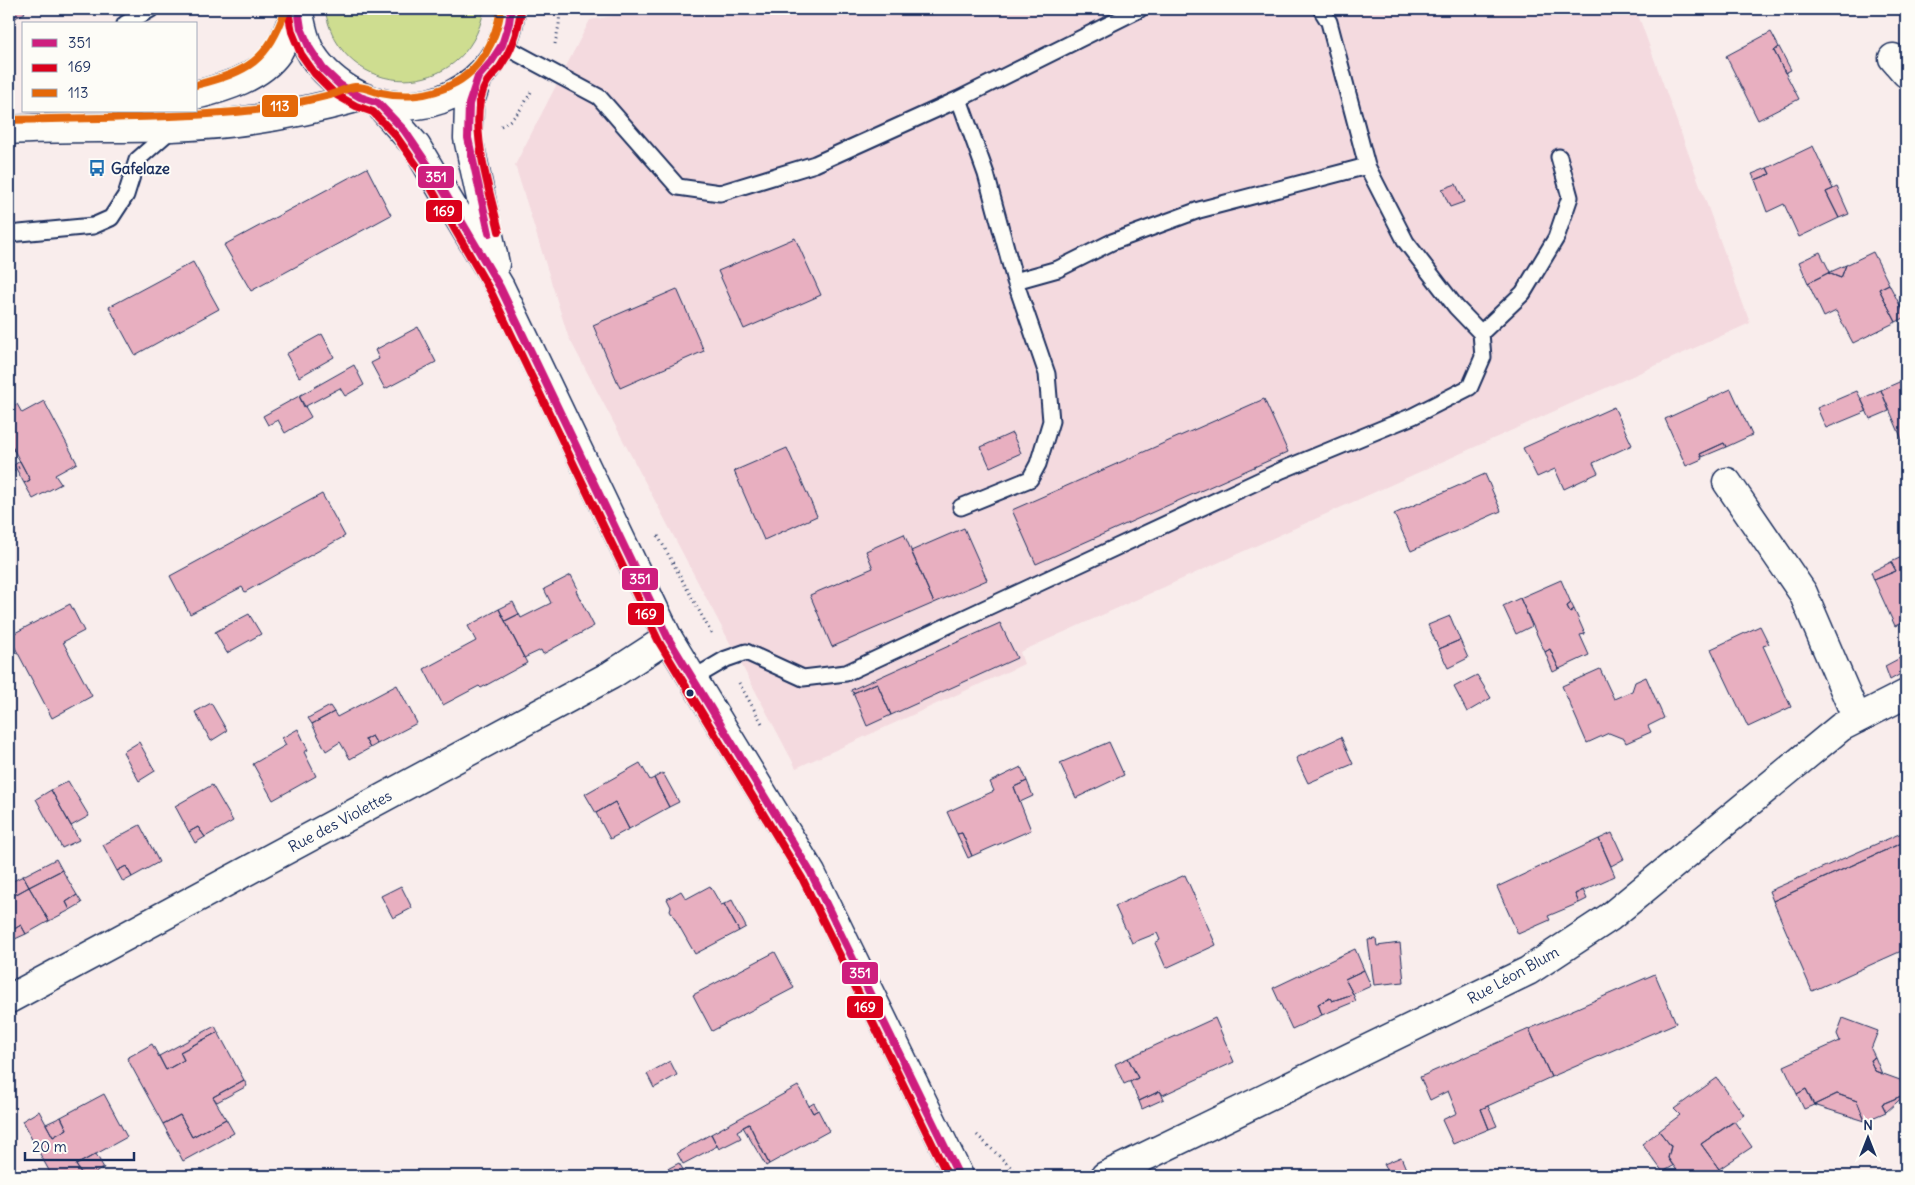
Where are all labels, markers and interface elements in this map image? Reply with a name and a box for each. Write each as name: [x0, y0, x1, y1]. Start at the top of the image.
legend: [22, 22, 198, 112]
text: 351: [68, 33, 91, 52]
text: 169: [68, 57, 91, 76]
text: 113: [68, 83, 88, 102]
line badge: 113: [261, 94, 299, 118]
text: 113: [270, 97, 290, 115]
bus stop icon: Gafelaze: [87, 158, 107, 178]
place label: Gafelaze: [111, 159, 170, 178]
line badge: 351: [417, 165, 455, 189]
text: 351: [425, 168, 447, 186]
line badge: 169: [425, 199, 463, 223]
text: 169: [433, 202, 455, 220]
line badge: 351: [621, 567, 659, 591]
text: 351: [629, 570, 651, 588]
line badge: 169: [627, 602, 665, 626]
text: 169: [635, 605, 657, 623]
unlabelled marker: [685, 688, 695, 698]
street label: Rue des Violettes: [285, 786, 395, 856]
street label: Rue Léon Blum: [1464, 942, 1562, 1008]
line badge: 351: [841, 961, 879, 985]
text: 351: [849, 964, 871, 982]
line badge: 169: [846, 995, 884, 1019]
text: 169: [854, 998, 876, 1016]
north arrow: [1842, 1112, 1892, 1162]
text: N: [1863, 1116, 1873, 1134]
scale bar: [25, 1130, 134, 1162]
text: 20 m: [32, 1137, 67, 1156]

